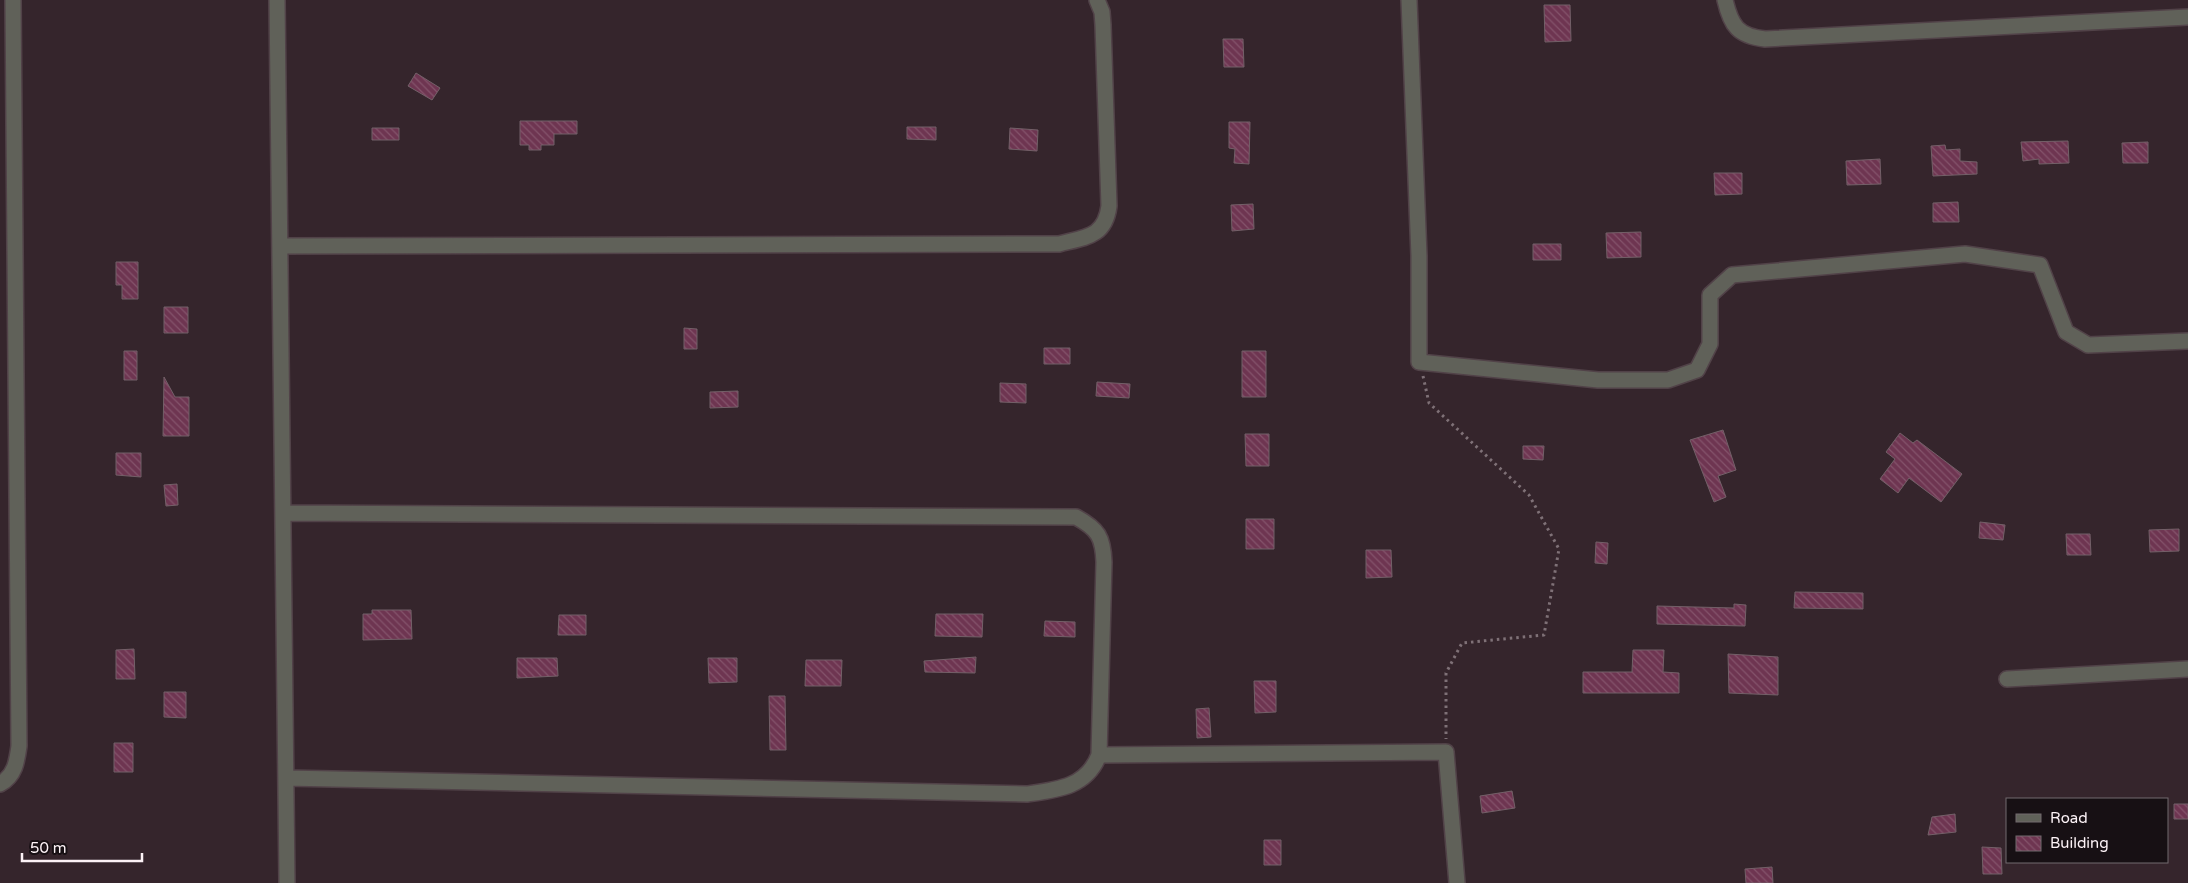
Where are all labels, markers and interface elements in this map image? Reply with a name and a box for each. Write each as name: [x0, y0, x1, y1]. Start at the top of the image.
legend: [2006, 798, 2168, 863]
text: Road: [2050, 809, 2088, 827]
scale bar: [22, 830, 142, 862]
text: Building: [2050, 834, 2109, 852]
text: 50 m: [30, 839, 67, 857]

